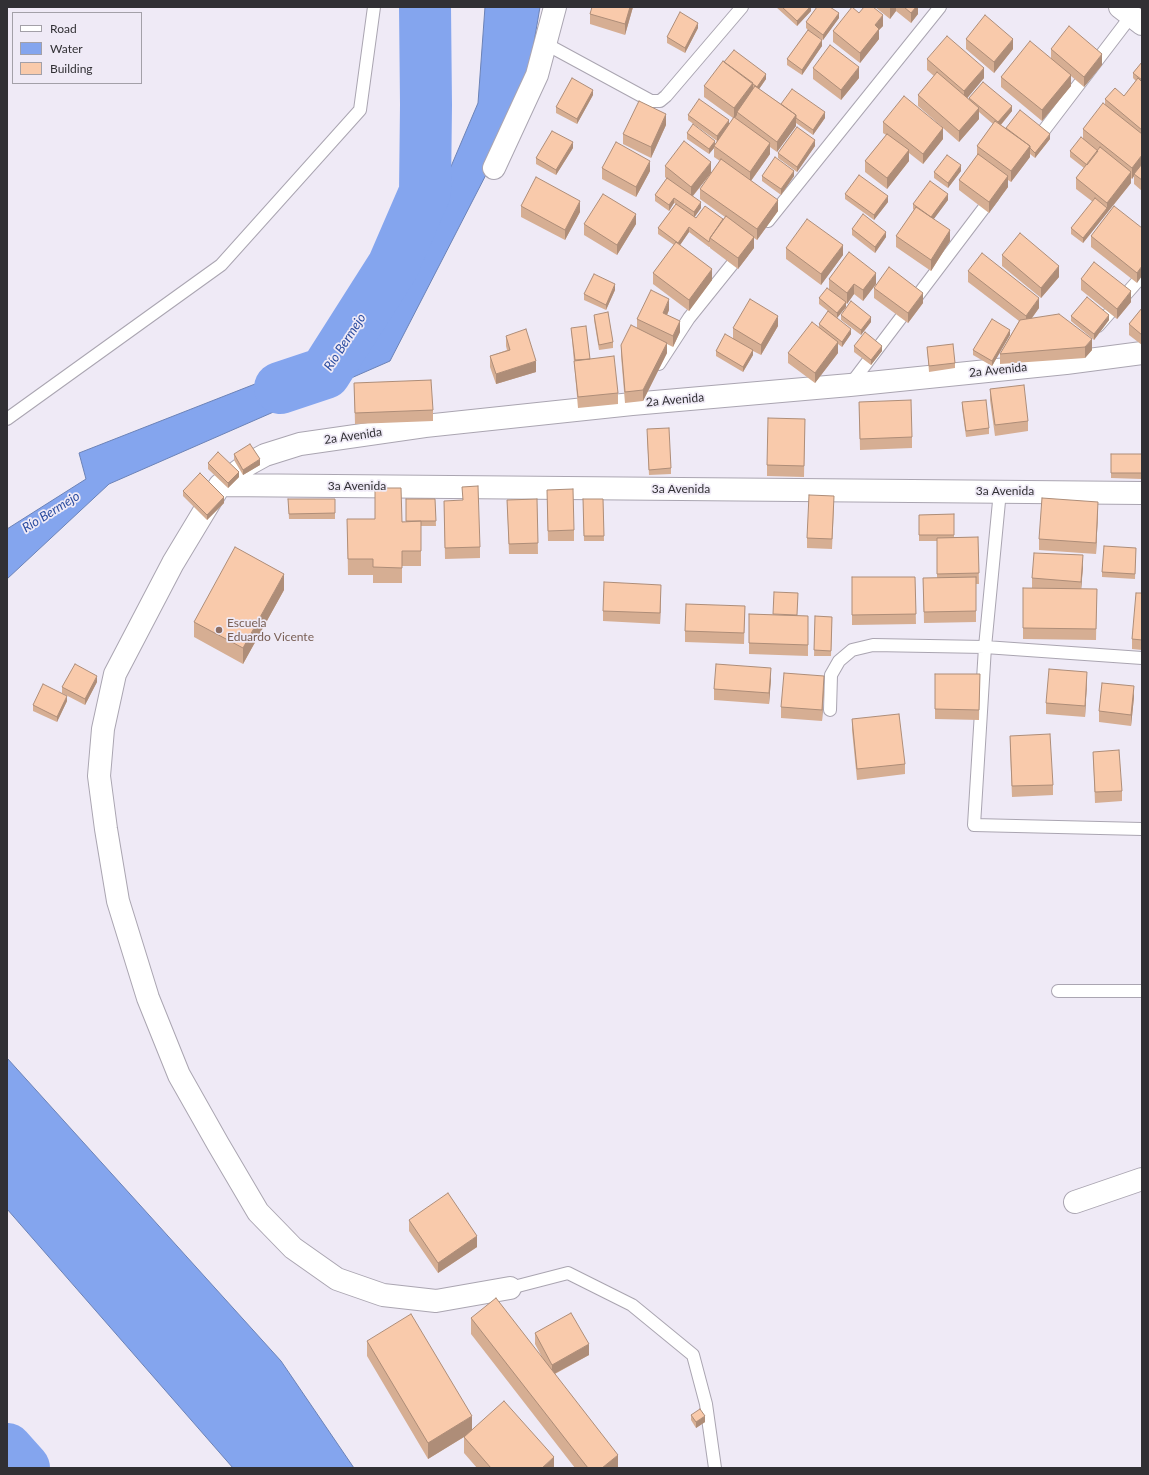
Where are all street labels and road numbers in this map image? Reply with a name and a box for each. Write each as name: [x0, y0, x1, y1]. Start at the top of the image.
street label: 2a Avenida: [968, 360, 1028, 380]
street label: 2a Avenida: [645, 390, 705, 410]
street label: 2a Avenida: [323, 425, 383, 447]
street label: 3a Avenida: [328, 479, 386, 493]
street label: 3a Avenida: [652, 482, 710, 496]
street label: 3a Avenida: [976, 484, 1034, 498]

